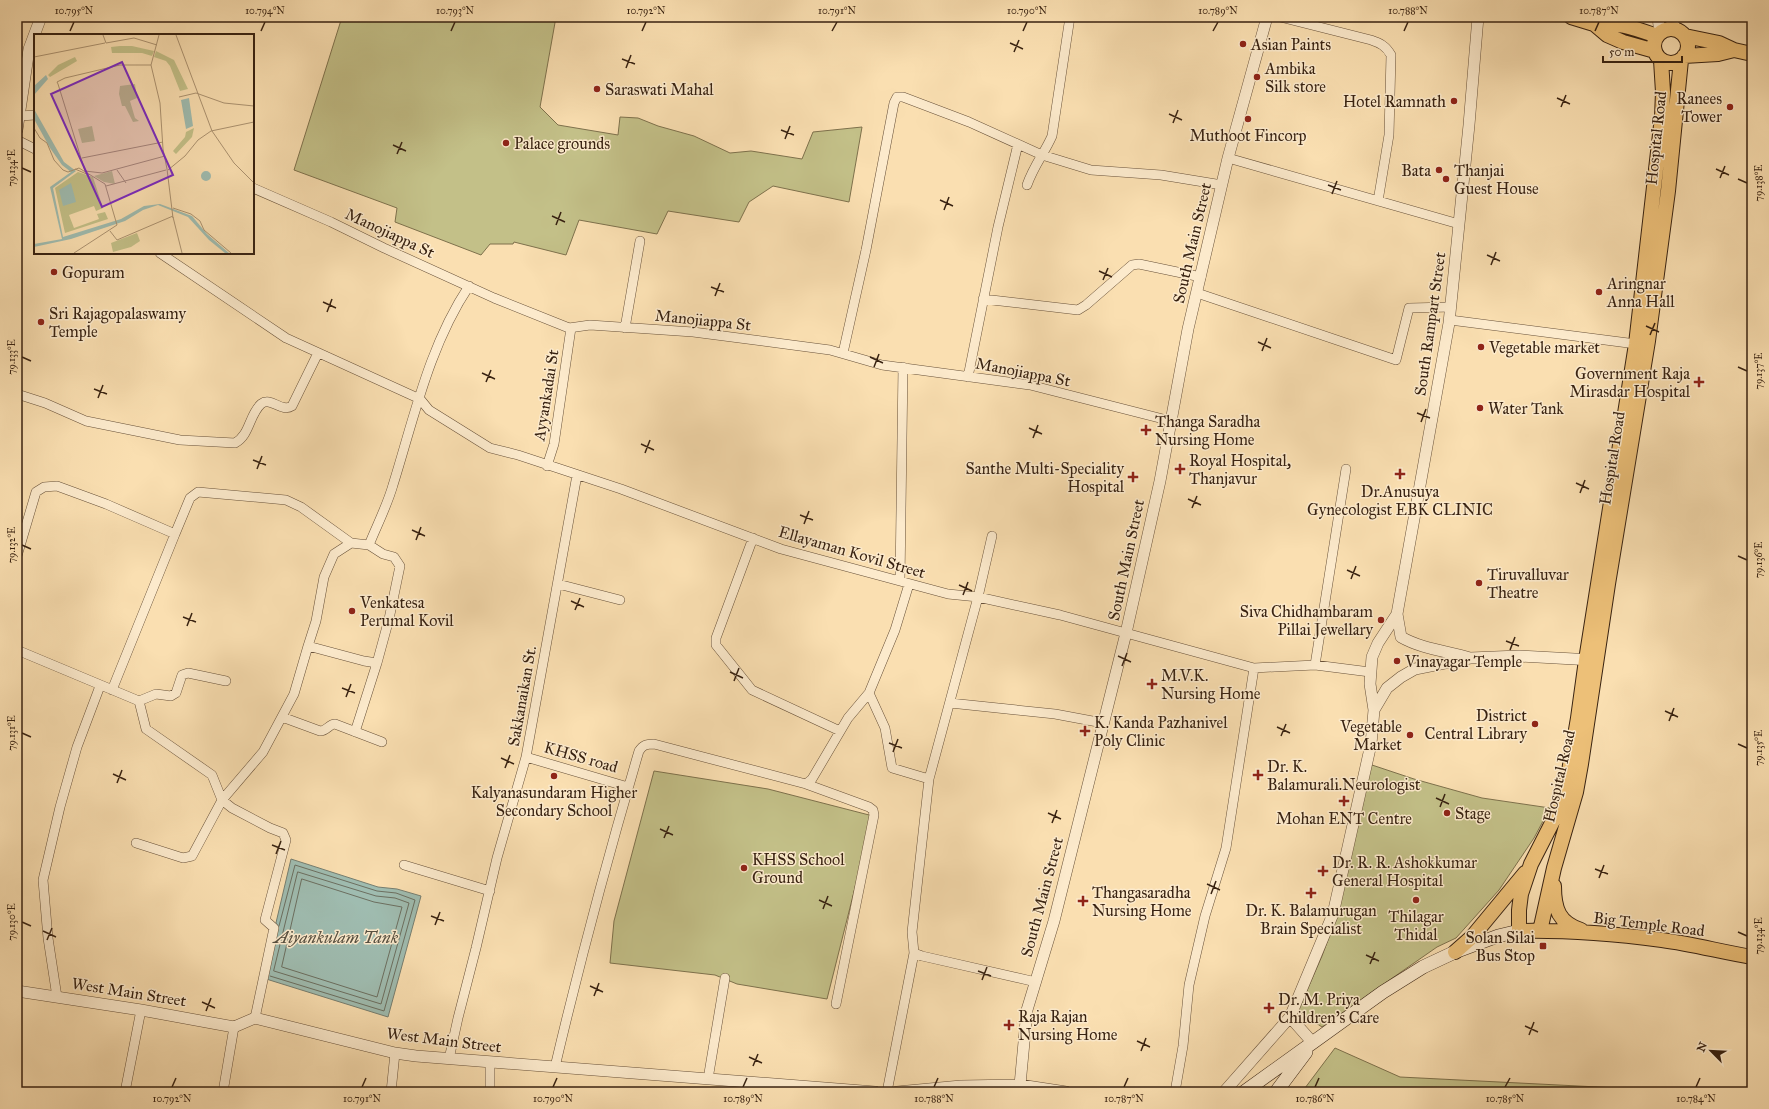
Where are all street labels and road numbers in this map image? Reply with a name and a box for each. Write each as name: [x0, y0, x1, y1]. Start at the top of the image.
street label: Hospital Road: [1642, 90, 1670, 186]
street label: South Main Street: [1169, 180, 1215, 305]
street label: Manojiappa St: [342, 204, 438, 262]
street label: South Rampart Street: [1411, 251, 1450, 397]
street label: Manojiappa St: [654, 306, 752, 335]
street label: Ayyankadai St: [529, 348, 563, 443]
street label: Manojiappa St: [974, 353, 1072, 391]
street label: Hospital Road: [1595, 410, 1629, 506]
street label: South Main Street: [1104, 497, 1148, 622]
street label: Ellayaman Kovil Street: [776, 522, 928, 582]
street label: Sakkanaikan St.: [504, 644, 540, 748]
street label: Hospital Road: [1539, 728, 1579, 824]
street label: KHSS road: [542, 737, 620, 777]
street label: South Main Street: [1017, 835, 1067, 959]
street label: Big Temple Road: [1592, 908, 1706, 941]
street label: West Main Street: [70, 974, 188, 1010]
street label: West Main Street: [385, 1024, 503, 1057]

